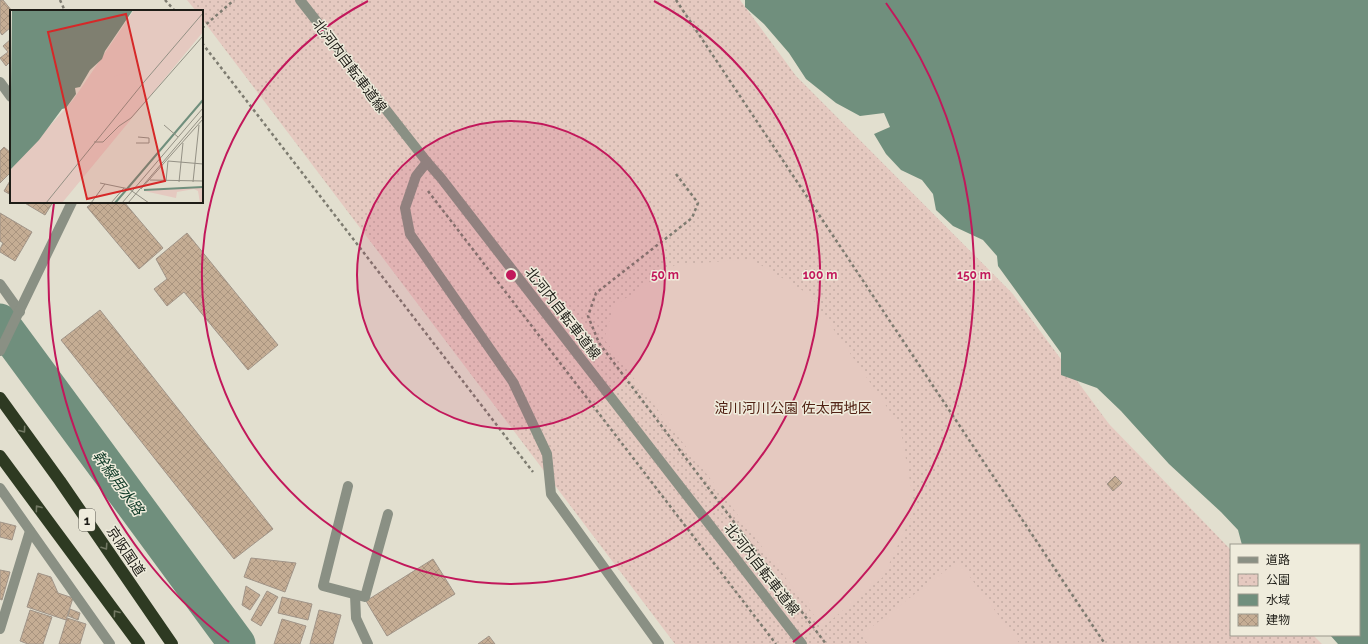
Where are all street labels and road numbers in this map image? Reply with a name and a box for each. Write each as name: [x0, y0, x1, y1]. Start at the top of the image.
street label: 北河内自転車道線: [310, 16, 390, 116]
street label: 北河内自転車道線: [522, 264, 604, 362]
road number: 1: [79, 509, 95, 531]
street label: 北河内自転車道線: [721, 520, 803, 618]
street label: 京阪国道: [104, 523, 148, 579]

